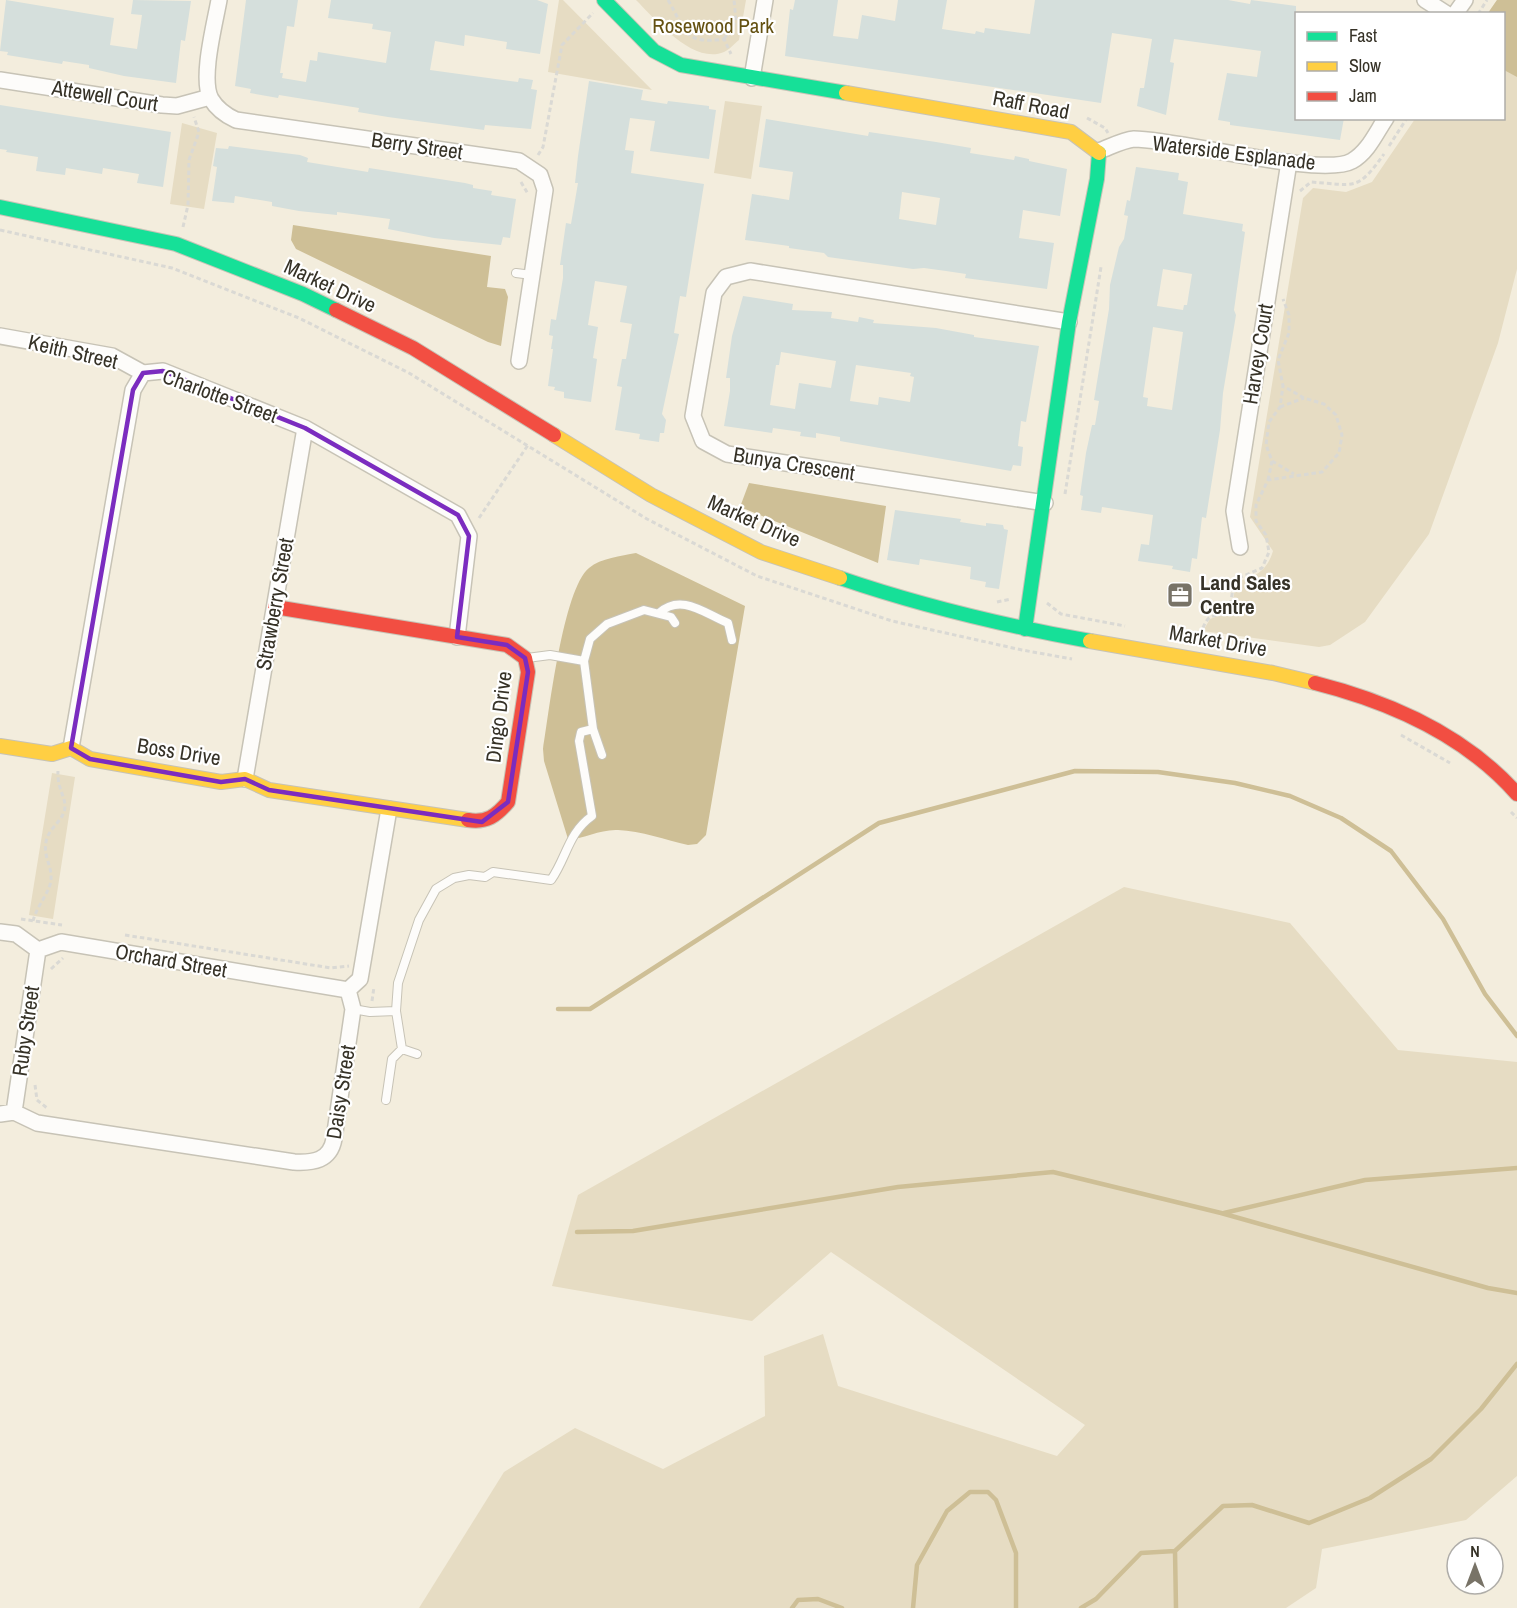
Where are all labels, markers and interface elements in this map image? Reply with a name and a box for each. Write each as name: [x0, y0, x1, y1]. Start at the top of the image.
park label: Rosewood Park: [652, 11, 774, 40]
legend: [1295, 12, 1505, 120]
text: Fast: [1349, 23, 1377, 48]
text: Slow: [1349, 53, 1381, 78]
street label: Attewell Court: [49, 73, 160, 118]
street label: Raff Road: [990, 83, 1072, 126]
text: Jam: [1349, 83, 1377, 108]
street label: Berry Street: [370, 125, 465, 166]
street label: Waterside Esplanade: [1151, 128, 1317, 177]
street label: Market Drive: [279, 252, 381, 320]
street label: Harvey Court: [1235, 301, 1280, 406]
street label: Keith Street: [26, 327, 121, 376]
street label: Charlotte Street: [159, 361, 282, 430]
street label: Bunya Crescent: [731, 440, 857, 487]
street label: Market Drive: [703, 487, 805, 554]
street label: Strawberry Street: [249, 535, 300, 672]
place label: Land Sales Centre: [1200, 568, 1291, 621]
office icon: Land Sales Centre: [1165, 580, 1195, 610]
street label: Market Drive: [1167, 618, 1269, 663]
street label: Dingo Drive: [479, 670, 518, 764]
street label: Boss Drive: [135, 731, 223, 772]
street label: Orchard Street: [113, 936, 229, 985]
street label: Ruby Street: [5, 984, 46, 1078]
street label: Daisy Street: [319, 1043, 362, 1141]
north arrow: [1445, 1536, 1505, 1596]
text: N: [1470, 1540, 1480, 1562]

